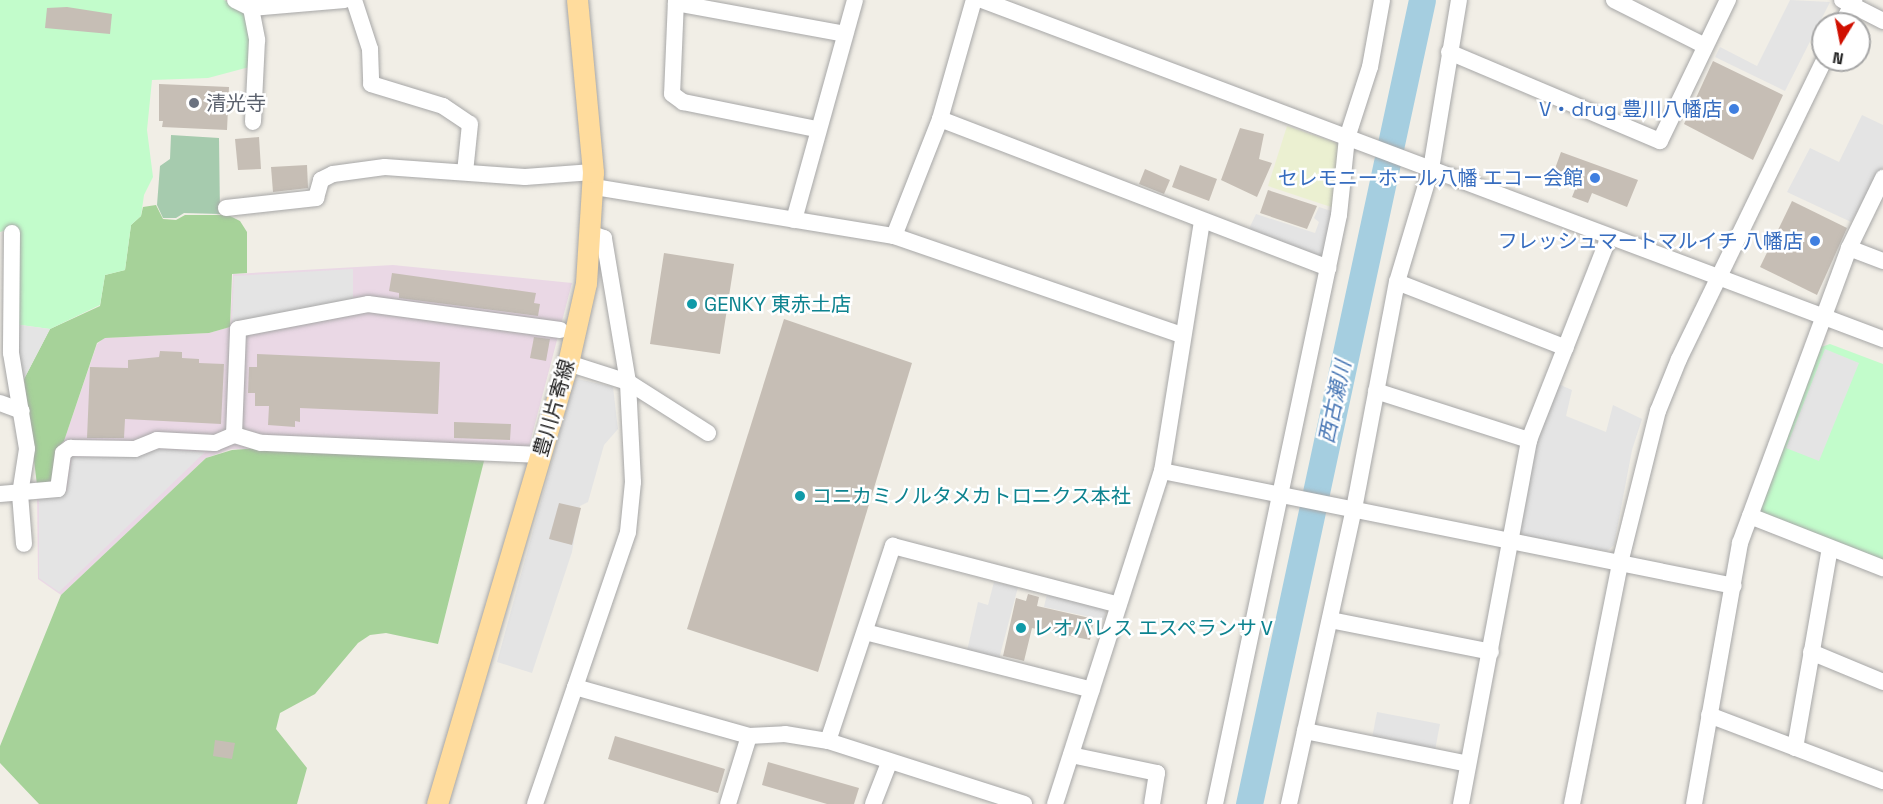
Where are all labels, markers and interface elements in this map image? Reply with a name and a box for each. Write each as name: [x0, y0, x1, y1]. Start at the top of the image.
north arrow: [1811, 12, 1871, 72]
text: N: [1831, 47, 1845, 70]
place label: 清光寺: [206, 91, 266, 115]
marker: 清光寺: [187, 96, 201, 110]
place label: V・drug 豊川八幡店: [1539, 97, 1722, 121]
marker: V・drug 豊川八幡店: [1727, 102, 1741, 116]
place label: セレモニーホール八幡 エコー会館: [1278, 166, 1583, 190]
marker: セレモニーホール八幡 エコー会館: [1588, 171, 1602, 185]
place label: フレッシュマートマルイチ 八幡店: [1498, 229, 1803, 253]
marker: フレッシュマートマルイチ 八幡店: [1808, 234, 1822, 248]
place label: GENKY 東赤土店: [704, 292, 851, 316]
marker: GENKY 東赤土店: [685, 297, 699, 311]
street label: 豊川片寄線: [529, 357, 579, 459]
water label: 西古瀬川: [1314, 358, 1356, 446]
place label: コニカミノルタメカトロニクス本社: [812, 484, 1132, 508]
marker: コニカミノルタメカトロニクス本社: [793, 489, 807, 503]
place label: レオパレス エスペランサⅤ: [1033, 616, 1278, 640]
marker: レオパレス エスペランサⅤ: [1014, 621, 1028, 635]

